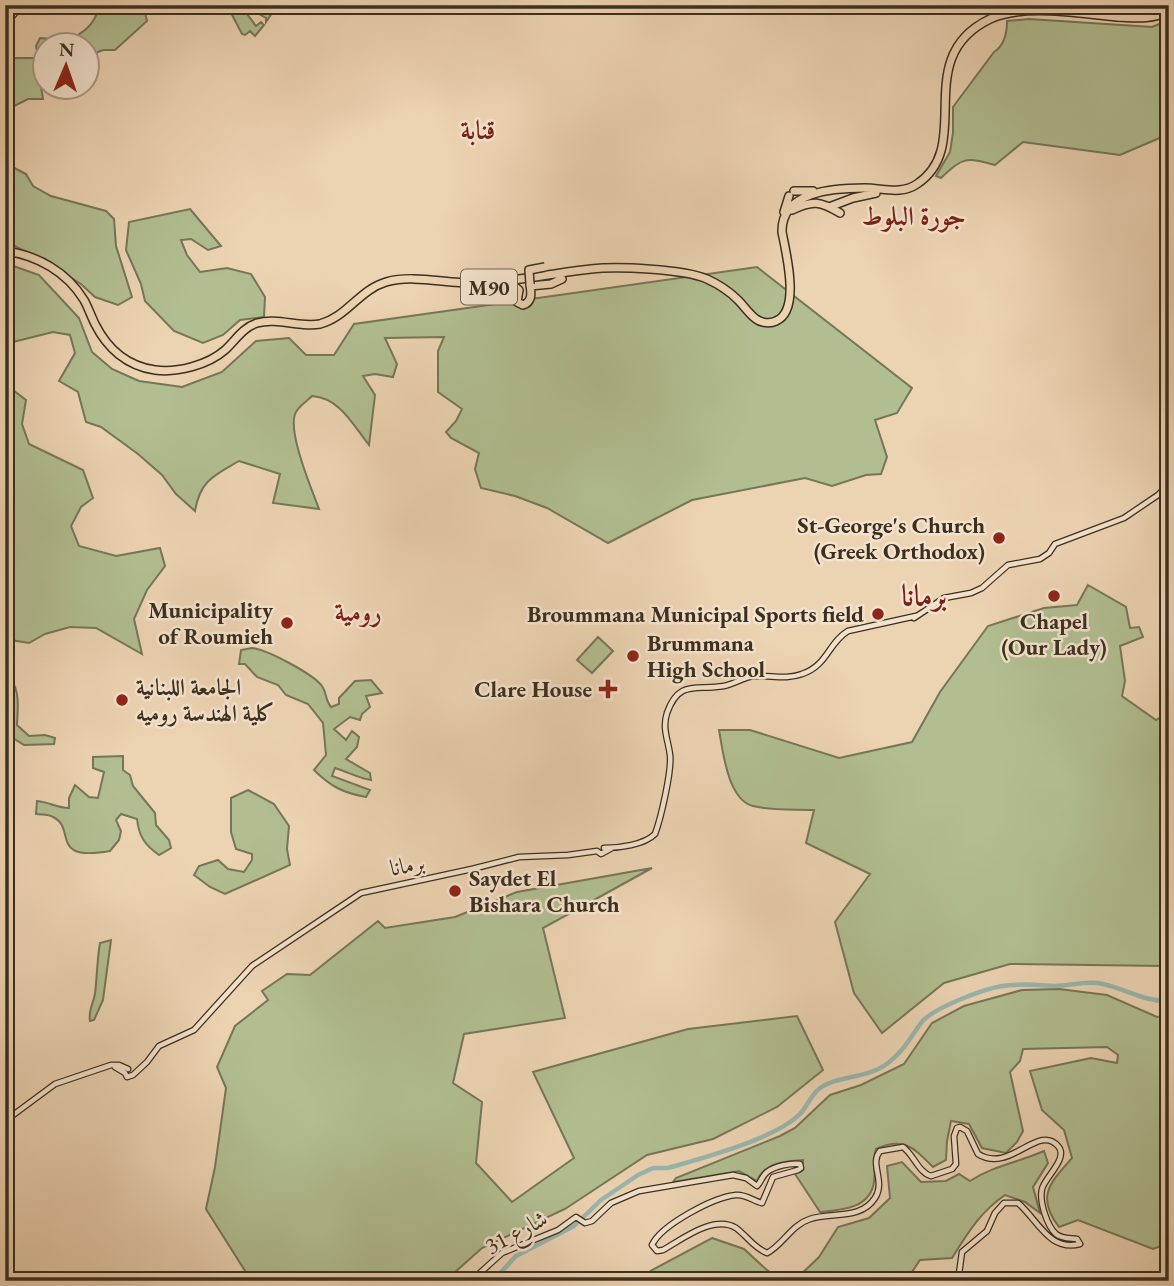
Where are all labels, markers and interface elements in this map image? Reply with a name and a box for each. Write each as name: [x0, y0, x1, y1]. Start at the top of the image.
north arrow: [32, 32, 102, 102]
text: N: [58, 37, 75, 62]
district label: قنابة: [461, 113, 495, 147]
district label: جورة البلوط: [862, 199, 966, 233]
road number: M90: [461, 270, 517, 304]
place label: St-George's Church (Greek Orthodox): [797, 510, 985, 566]
marker: St-George's Church (Greek Orthodox): [991, 530, 1007, 546]
district label: برمانا: [901, 576, 947, 615]
marker: Chapel (Our Lady): [1046, 588, 1062, 604]
place label: Municipality of Roumieh: [148, 595, 274, 651]
district label: رومية: [334, 595, 382, 629]
place label: Broummana Municipal Sports field: [527, 599, 864, 629]
marker: Broummana Municipal Sports field: [870, 606, 886, 622]
place label: Chapel (Our Lady): [1001, 606, 1107, 662]
marker: Municipality of Roumieh: [279, 615, 295, 631]
place label: Brummana High School: [647, 628, 766, 684]
marker: Brummana High School: [625, 648, 641, 664]
place label: الجامعة اللبنانية كلية الهندسة روميه: [136, 672, 275, 728]
place label: Clare House: [474, 674, 592, 704]
marker: Clare House: [598, 679, 618, 699]
marker: الجامعة اللبنانية كلية الهندسة روميه: [114, 692, 130, 708]
street label: برمانا: [387, 847, 427, 883]
place label: Saydet El Bishara Church: [469, 863, 620, 919]
marker: Saydet El Bishara Church: [447, 883, 463, 899]
street label: شارع 31: [480, 1203, 555, 1265]

